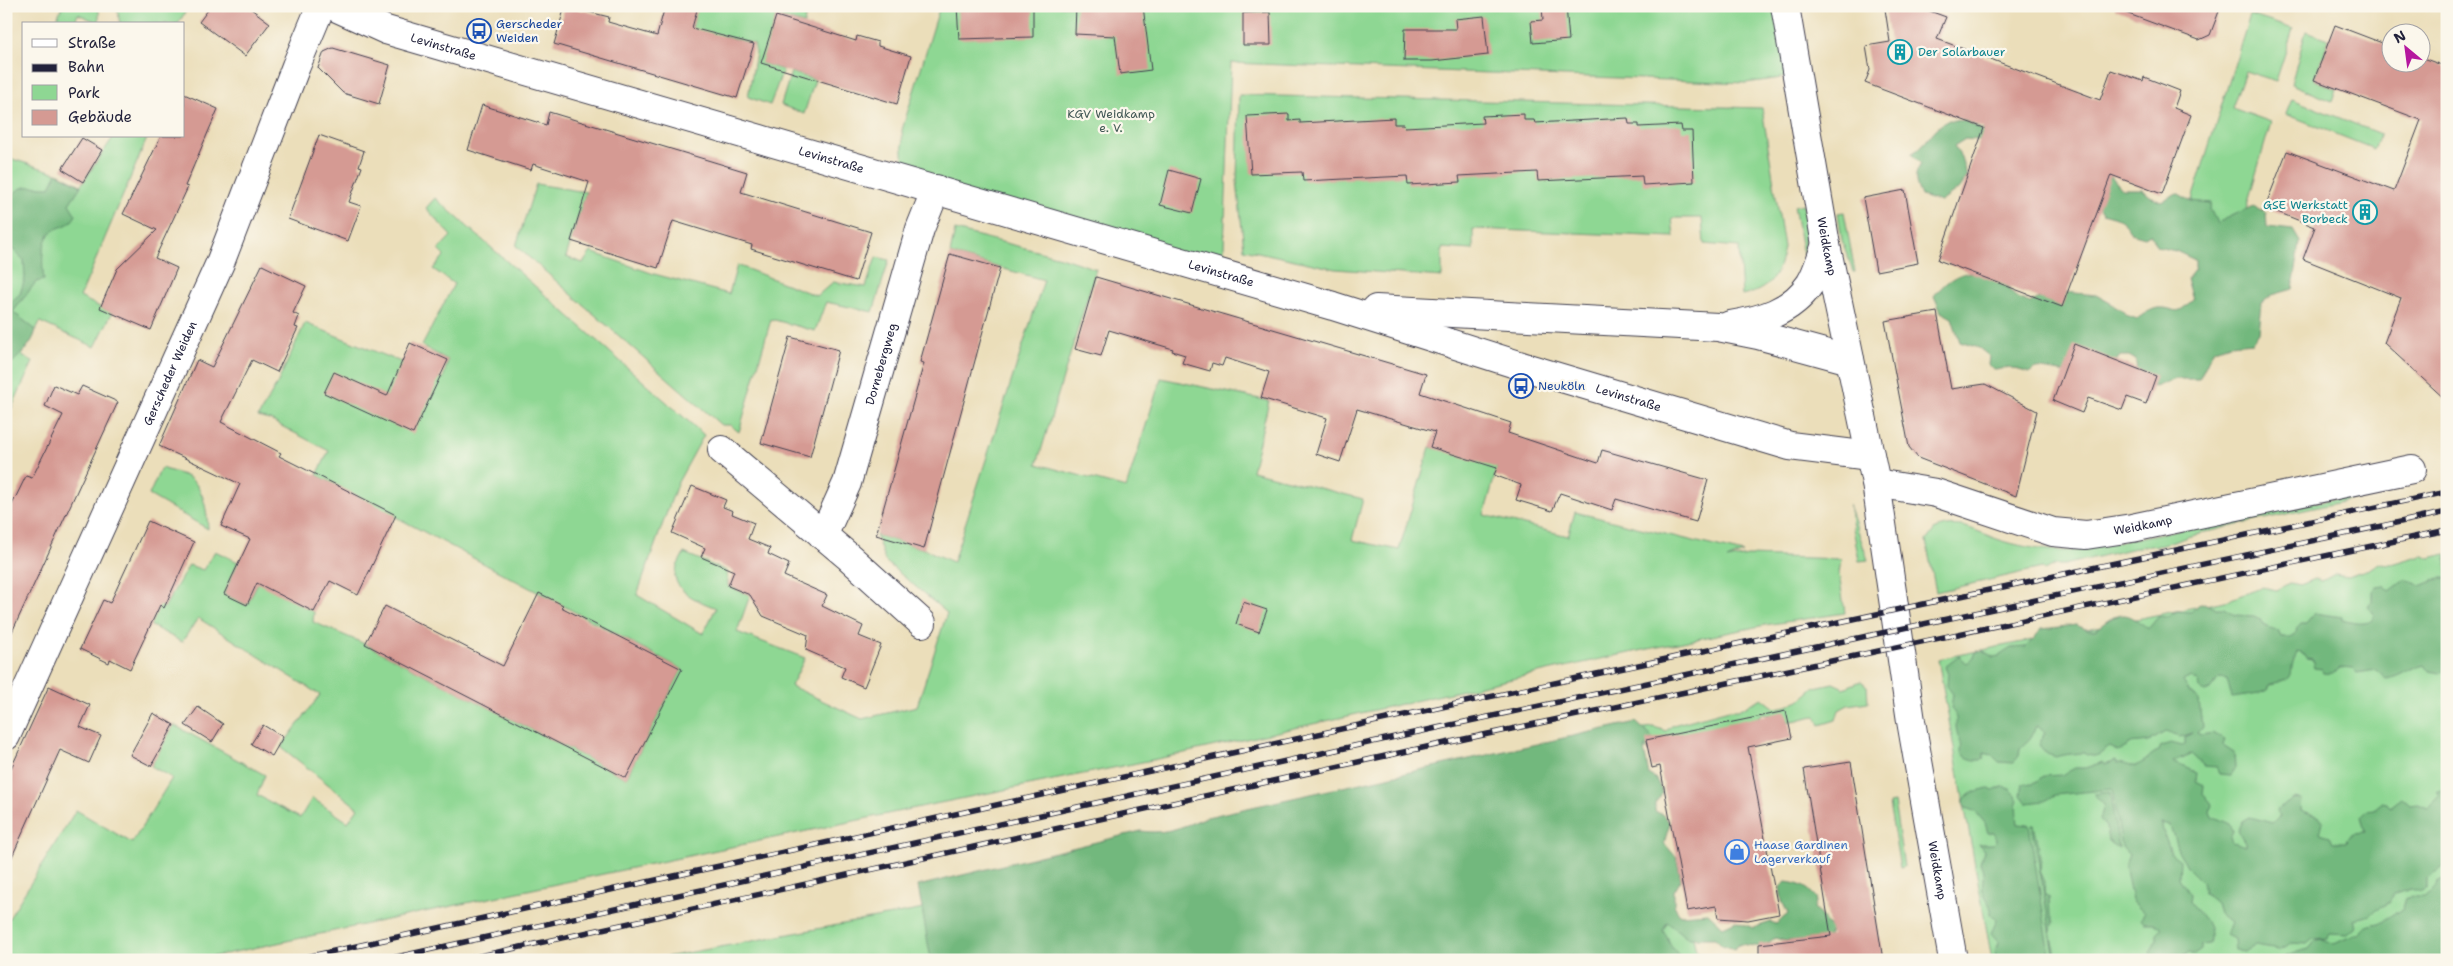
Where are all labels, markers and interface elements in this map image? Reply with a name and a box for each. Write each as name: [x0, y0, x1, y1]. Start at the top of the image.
place label: Gerscheder Weiden: [496, 16, 562, 46]
bus stop icon: Gerscheder Weiden: [466, 18, 492, 44]
legend: [22, 22, 185, 138]
north arrow: [2380, 22, 2430, 72]
text: N: [2390, 26, 2409, 47]
street label: Levinstraße: [409, 30, 478, 64]
text: Straße: [68, 33, 116, 53]
building icon: Der Solarbauer: [1887, 39, 1913, 65]
place label: Der Solarbauer: [1918, 44, 2006, 60]
text: Bahn: [68, 57, 104, 77]
text: Park: [68, 83, 100, 103]
park label: KGV Weidkamp e. V.: [1067, 106, 1155, 136]
text: Gebäude: [68, 107, 132, 127]
street label: Levinstraße: [797, 143, 866, 177]
place label: GSE Werkstatt Borbeck: [2263, 197, 2348, 227]
building icon: GSE Werkstatt Borbeck: [2352, 199, 2378, 225]
street label: Weidkamp: [1813, 216, 1840, 278]
street label: Levinstraße: [1186, 256, 1256, 291]
street label: Gerscheder Weiden: [140, 319, 201, 428]
street label: Dornebergweg: [862, 321, 901, 407]
bus stop icon: Neuköln: [1508, 373, 1534, 399]
place label: Neuköln: [1538, 378, 1585, 394]
street label: Levinstraße: [1594, 381, 1663, 415]
street label: Weidkamp: [2112, 512, 2174, 539]
place label: Haase Gardinen Lagerverkauf: [1754, 837, 1848, 867]
shop icon: Haase Gardinen Lagerverkauf: [1724, 839, 1750, 865]
street label: Weidkamp: [1924, 840, 1950, 901]

